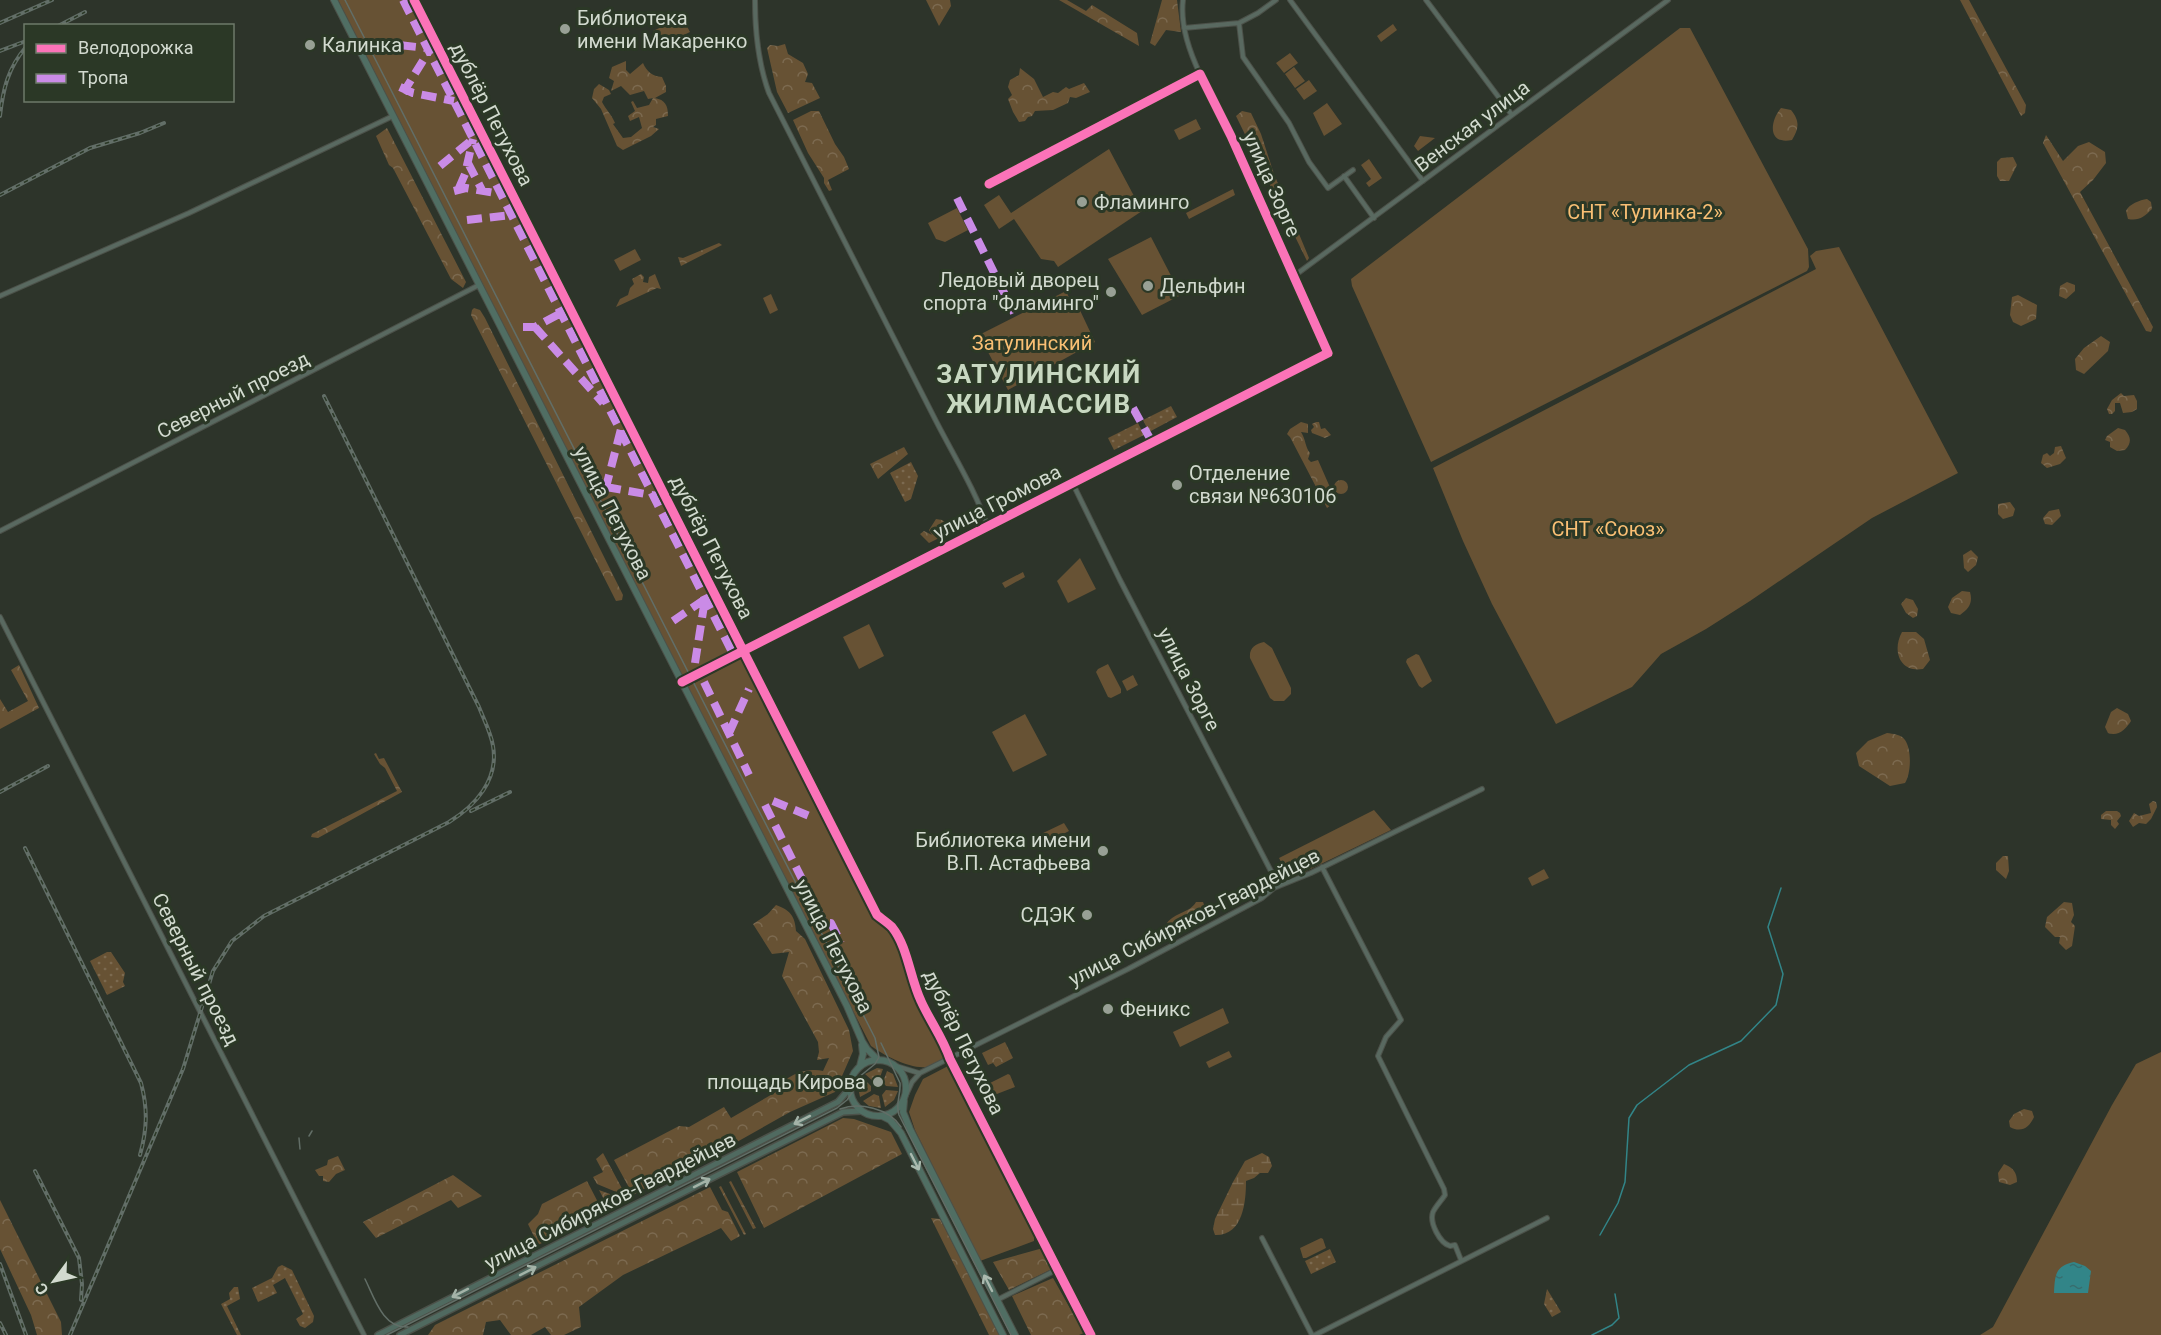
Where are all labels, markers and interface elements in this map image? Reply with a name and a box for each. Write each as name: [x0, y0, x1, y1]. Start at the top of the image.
place label: Библиотека имени Макаренко: [577, 6, 747, 53]
marker: Библиотека имени Макаренко: [558, 22, 572, 36]
legend: [24, 24, 234, 102]
place label: Калинка: [322, 33, 402, 57]
text: Велодорожка: [78, 37, 193, 58]
marker: Калинка: [303, 38, 317, 52]
street label: дублёр Петухова: [445, 38, 539, 190]
text: Тропа: [78, 67, 128, 88]
street label: Венская улица: [1410, 75, 1534, 177]
street label: улица Зорге: [1238, 127, 1306, 241]
place label: Фламинго: [1094, 190, 1189, 214]
marker: Фламинго: [1075, 195, 1089, 209]
park label: СНТ «Тулинка-2»: [1567, 200, 1723, 224]
place label: Ледовый дворец спорта "Фламинго": [923, 268, 1099, 315]
place label: Дельфин: [1160, 274, 1246, 298]
marker: Дельфин: [1141, 279, 1155, 293]
marker: Ледовый дворец спорта "Фламинго": [1104, 285, 1118, 299]
park label: Затулинский: [972, 331, 1092, 355]
street label: Северный проезд: [153, 346, 313, 444]
district label: ЗАТУЛИНСКИЙ ЖИЛМАССИВ: [936, 359, 1142, 419]
street label: улица Петухова: [569, 442, 657, 584]
street label: улица Громова: [929, 459, 1065, 545]
place label: Отделение связи №630106: [1189, 461, 1337, 508]
street label: дублёр Петухова: [665, 471, 759, 623]
marker: Отделение связи №630106: [1170, 478, 1184, 492]
park label: СНТ «Союз»: [1551, 517, 1665, 541]
street label: улица Зорге: [1153, 623, 1225, 735]
place label: Библиотека имени В.П. Астафьева: [915, 828, 1091, 875]
street label: улица Сибиряков-Гвардейцев: [1064, 843, 1324, 991]
marker: Библиотека имени В.П. Астафьева: [1096, 844, 1110, 858]
street label: улица Петухова: [790, 875, 878, 1017]
street label: Северный проезд: [147, 889, 245, 1049]
place label: СДЭК: [1021, 903, 1075, 927]
marker: СДЭК: [1080, 908, 1094, 922]
street label: дублёр Петухова: [919, 966, 1009, 1118]
place label: Феникс: [1120, 997, 1190, 1021]
marker: Феникс: [1101, 1002, 1115, 1016]
place label: площадь Кирова: [707, 1070, 866, 1094]
marker: площадь Кирова: [871, 1075, 885, 1089]
one-way arrow: [794, 1115, 812, 1126]
street label: улица Сибиряков-Гвардейцев: [480, 1127, 740, 1275]
one-way arrow: [909, 1153, 921, 1170]
one-way arrow: [692, 1176, 710, 1188]
north arrow: [24, 1251, 84, 1311]
one-way arrow: [518, 1264, 536, 1276]
one-way arrow: [982, 1274, 994, 1292]
text: С: [31, 1279, 53, 1298]
one-way arrow: [451, 1288, 469, 1300]

